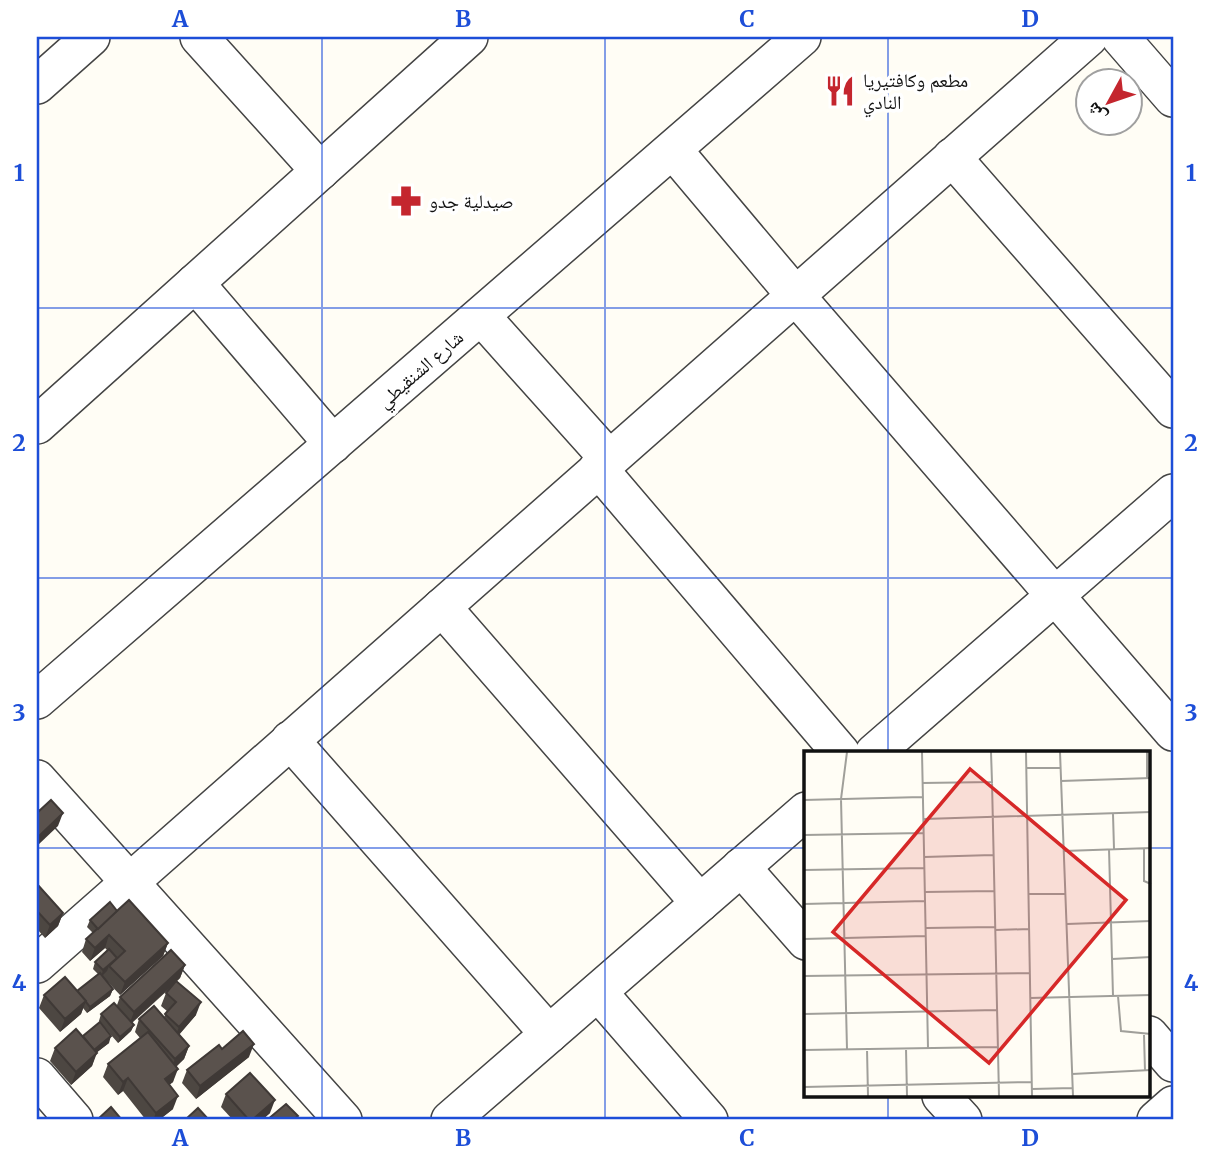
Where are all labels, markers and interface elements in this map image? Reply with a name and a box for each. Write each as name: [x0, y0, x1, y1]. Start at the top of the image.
text: A: [171, 4, 189, 33]
text: B: [455, 4, 471, 33]
text: C: [739, 4, 755, 33]
text: D: [1021, 4, 1039, 33]
north arrow: [1074, 66, 1144, 136]
place label: مطعم وكافتيريا النادي: [863, 68, 968, 118]
restaurant icon: مطعم وكافتيريا النادي: [823, 74, 857, 108]
text: ش: [1080, 97, 1112, 128]
text: 1: [14, 158, 25, 187]
text: 1: [1186, 158, 1197, 187]
pharmacy icon: صيدلية جدو: [389, 184, 423, 218]
place label: صيدلية جدو: [429, 189, 514, 213]
street label: شارع الشنقيطي: [372, 325, 471, 416]
text: 2: [12, 428, 26, 457]
text: 2: [1184, 428, 1198, 457]
text: 3: [12, 698, 26, 727]
text: 3: [1184, 698, 1198, 727]
inset map: [804, 751, 1150, 1098]
text: 4: [12, 968, 27, 997]
text: 4: [1184, 968, 1199, 997]
text: A: [171, 1123, 189, 1152]
text: B: [455, 1123, 471, 1152]
text: C: [739, 1123, 755, 1152]
text: D: [1021, 1123, 1039, 1152]

